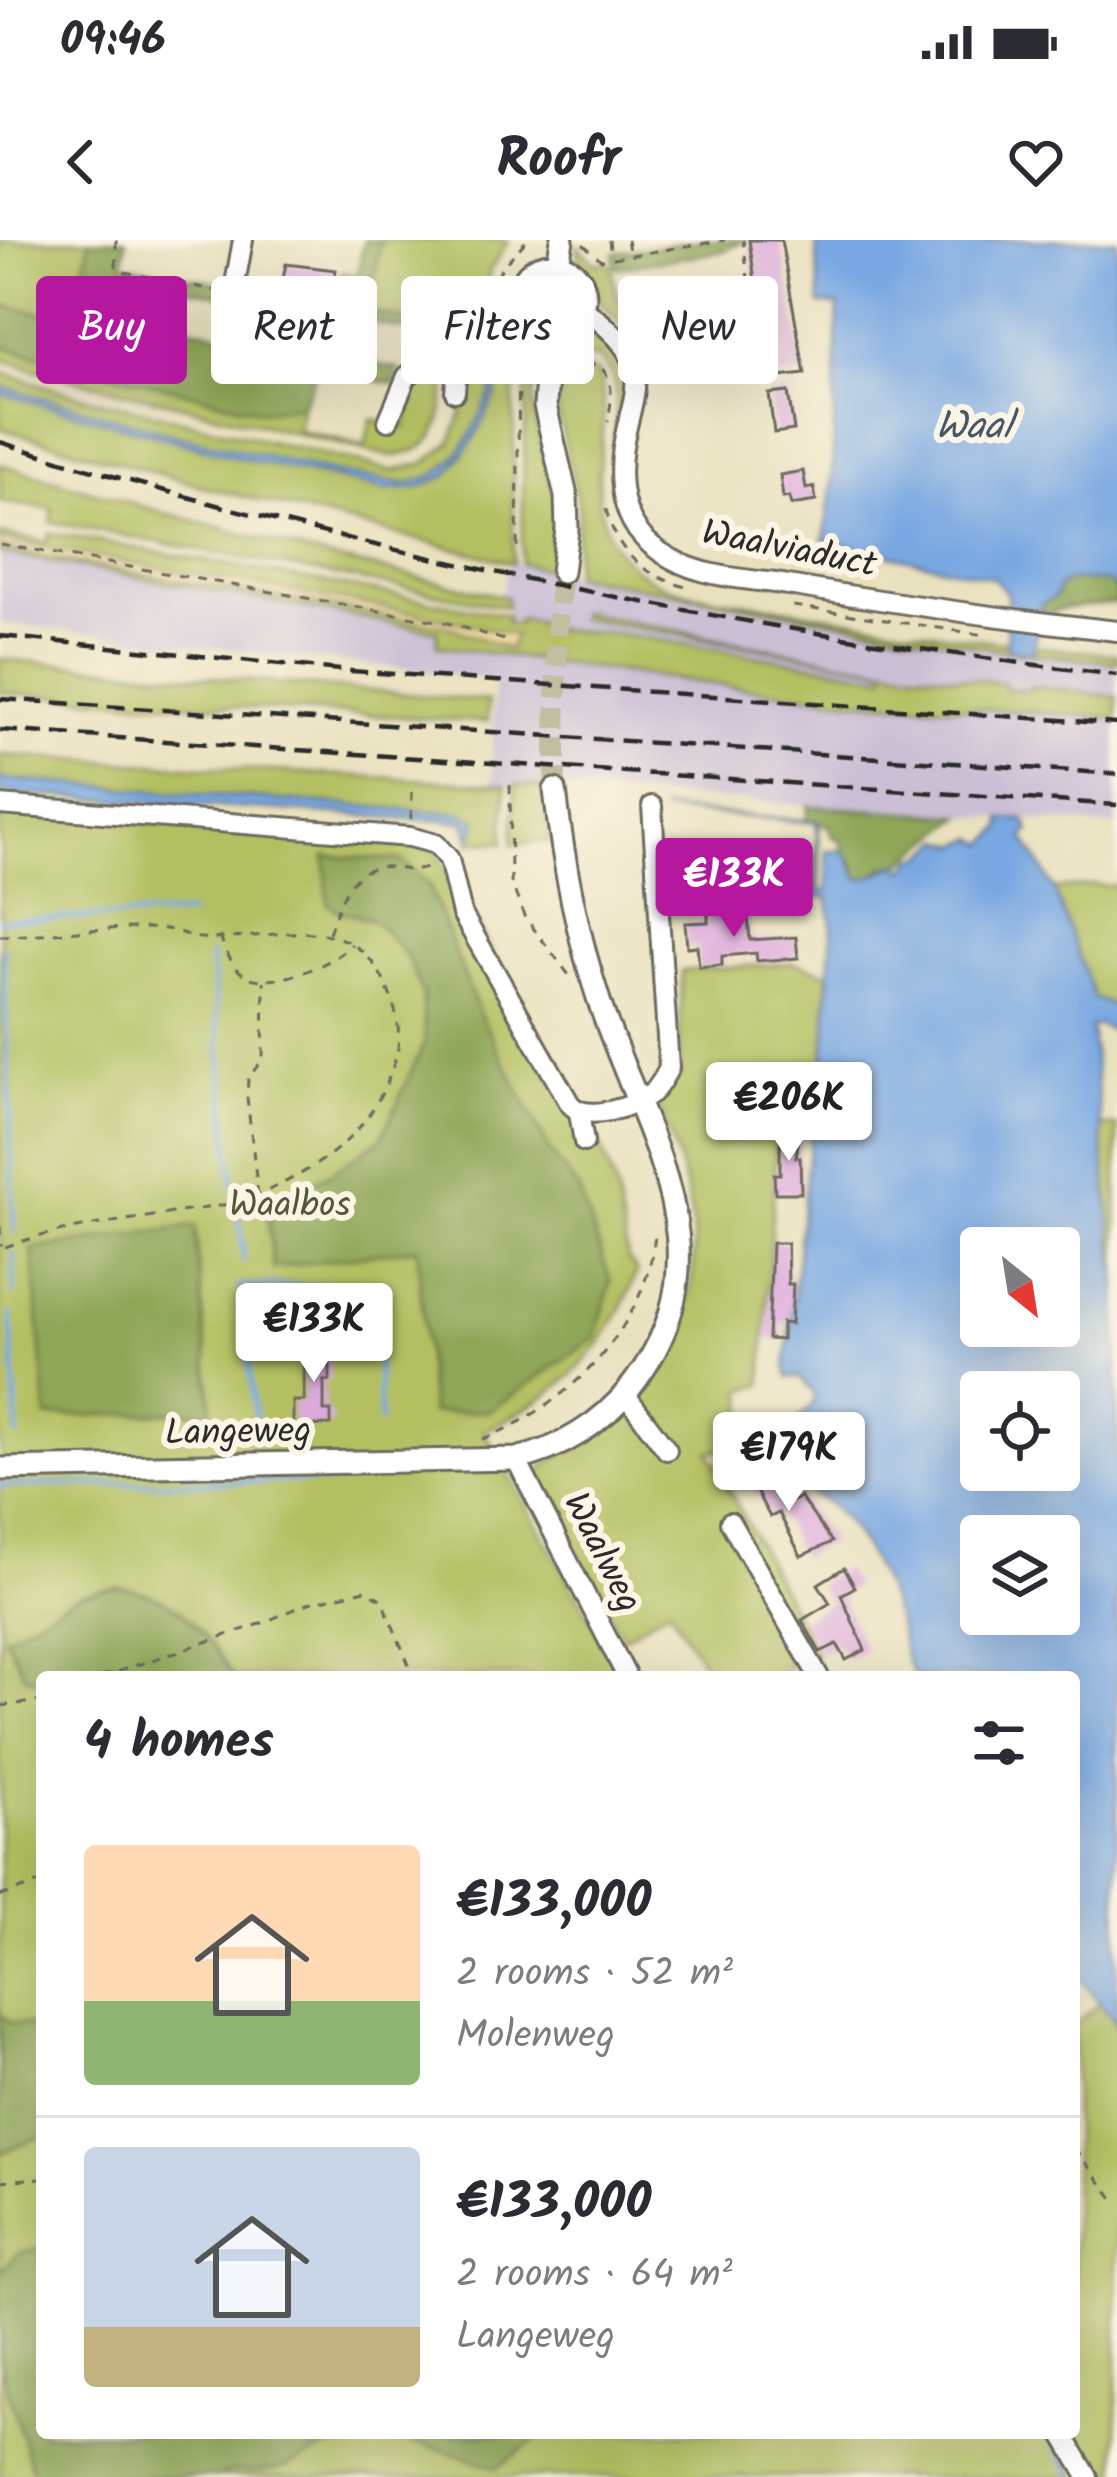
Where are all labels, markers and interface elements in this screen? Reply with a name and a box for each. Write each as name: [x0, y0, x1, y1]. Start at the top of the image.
text: 09:46: [60, 6, 166, 78]
text: Roofr: [496, 119, 621, 205]
icon: back: [48, 129, 114, 195]
icon: heart: [1003, 129, 1069, 195]
chip: Buy: [36, 276, 187, 384]
chip: Rent: [211, 276, 377, 384]
chip: Filters: [401, 276, 594, 384]
chip: New: [618, 276, 778, 384]
water label: Waal: [936, 397, 1020, 459]
street label: Waalviaduct: [697, 505, 882, 595]
pin: €133K: [650, 838, 818, 940]
text: €133K: [683, 846, 785, 908]
pin: €206K: [705, 1062, 873, 1164]
text: €206K: [733, 1070, 845, 1132]
park label: Waalbos: [229, 1178, 351, 1235]
north arrow: [960, 1227, 1080, 1347]
map controls: [960, 1227, 1080, 1635]
pin: €133K: [230, 1283, 398, 1385]
text: €133K: [263, 1291, 365, 1353]
button: locate: [960, 1371, 1080, 1491]
street label: Langeweg: [164, 1403, 312, 1463]
pin: €179K: [705, 1412, 873, 1514]
text: €179K: [740, 1420, 838, 1482]
street label: Waalweg: [546, 1483, 656, 1623]
button: layers: [960, 1515, 1080, 1635]
text: 4 homes: [84, 1703, 274, 1784]
icon: filters: [966, 1710, 1032, 1776]
text: €133,000: [456, 1863, 651, 1944]
icon: home: [180, 1893, 324, 2037]
text: 2 rooms · 52 m²: [456, 1944, 733, 2006]
text: Molenweg: [456, 2006, 615, 2068]
text: €133,000: [456, 2164, 651, 2245]
icon: home: [180, 2195, 324, 2339]
text: 2 rooms · 64 m²: [456, 2245, 733, 2307]
text: Langeweg: [456, 2307, 615, 2369]

